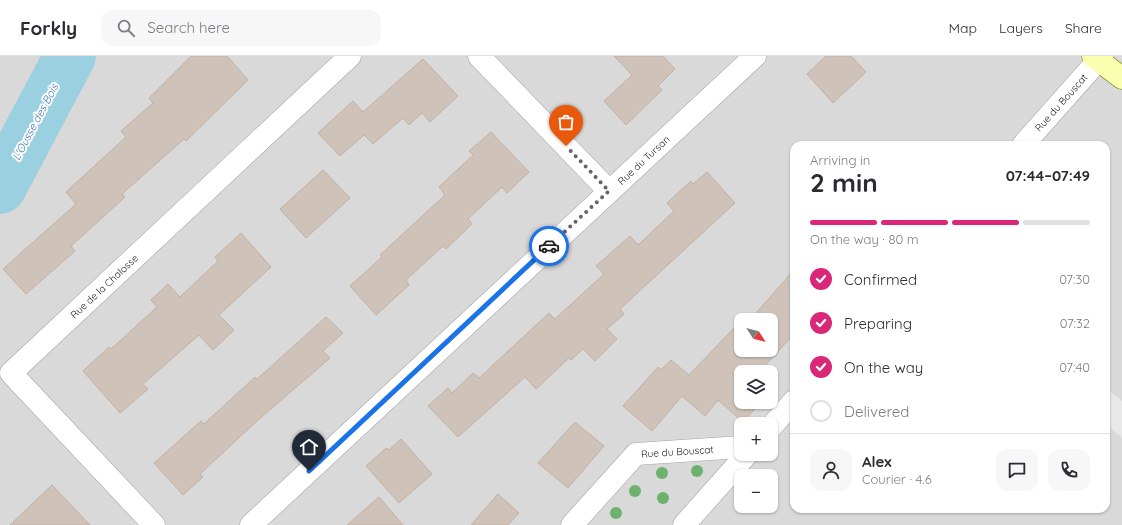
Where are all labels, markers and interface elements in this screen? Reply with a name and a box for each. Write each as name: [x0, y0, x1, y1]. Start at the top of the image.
search box: [101, 10, 381, 46]
text: Forkly: [20, 16, 77, 40]
icon: search: [115, 17, 137, 39]
text: Search here: [147, 18, 230, 37]
text: Map: [948, 19, 977, 37]
text: Layers: [999, 19, 1043, 37]
text: Share: [1065, 19, 1102, 37]
street label: Rue du Bouscat: [1032, 70, 1090, 134]
water label: L'Ousse des Bois: [9, 81, 61, 163]
pin: [549, 105, 583, 146]
icon: bag: [555, 111, 577, 133]
street label: Rue du Tursan: [615, 132, 672, 187]
text: Arriving in: [810, 152, 870, 168]
text: 2 min: [810, 166, 878, 199]
text: 07:44–07:49: [1006, 166, 1090, 185]
courier: [529, 226, 569, 266]
text: On the way · 80 m: [810, 231, 919, 247]
icon: car: [538, 235, 560, 257]
street label: Rue de la Chalosse: [67, 251, 141, 321]
icon: check: [810, 268, 832, 290]
text: Confirmed: [844, 270, 917, 289]
text: 07:30: [1059, 271, 1090, 287]
icon: check: [810, 312, 832, 334]
north arrow: [734, 313, 778, 357]
map controls: [734, 313, 778, 513]
text: Preparing: [844, 314, 912, 333]
text: 07:32: [1060, 315, 1090, 331]
icon: check: [810, 356, 832, 378]
text: On the way: [844, 358, 923, 377]
text: 07:40: [1059, 359, 1090, 375]
button: layers: [734, 365, 778, 409]
text: Delivered: [844, 402, 909, 421]
button: +: [734, 417, 778, 461]
pin: [292, 430, 326, 471]
icon: home: [298, 436, 320, 458]
street label: Rue du Bouscat: [640, 442, 715, 460]
button: person: [810, 449, 852, 491]
button: chat: [996, 449, 1038, 491]
button: phone: [1048, 449, 1090, 491]
text: Alex: [862, 452, 892, 471]
button: −: [734, 469, 778, 513]
text: Courier · 4.6: [862, 471, 932, 487]

